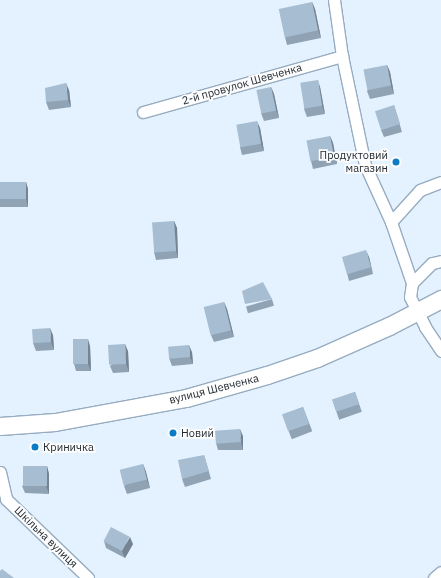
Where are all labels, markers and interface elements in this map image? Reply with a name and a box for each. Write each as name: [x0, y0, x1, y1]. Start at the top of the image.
street label: 2-й провулок Шевченка: [181, 61, 303, 107]
place label: Продуктовий магазин: [320, 149, 388, 175]
marker: Продуктовий магазин: [391, 157, 401, 167]
street label: вулиця Шевченка: [168, 371, 260, 407]
place label: Новий: [181, 426, 214, 440]
marker: Новий: [168, 428, 178, 438]
place label: Криничка: [43, 440, 94, 454]
marker: Криничка: [30, 442, 40, 452]
street label: Шкільна вулиця: [12, 504, 80, 570]

